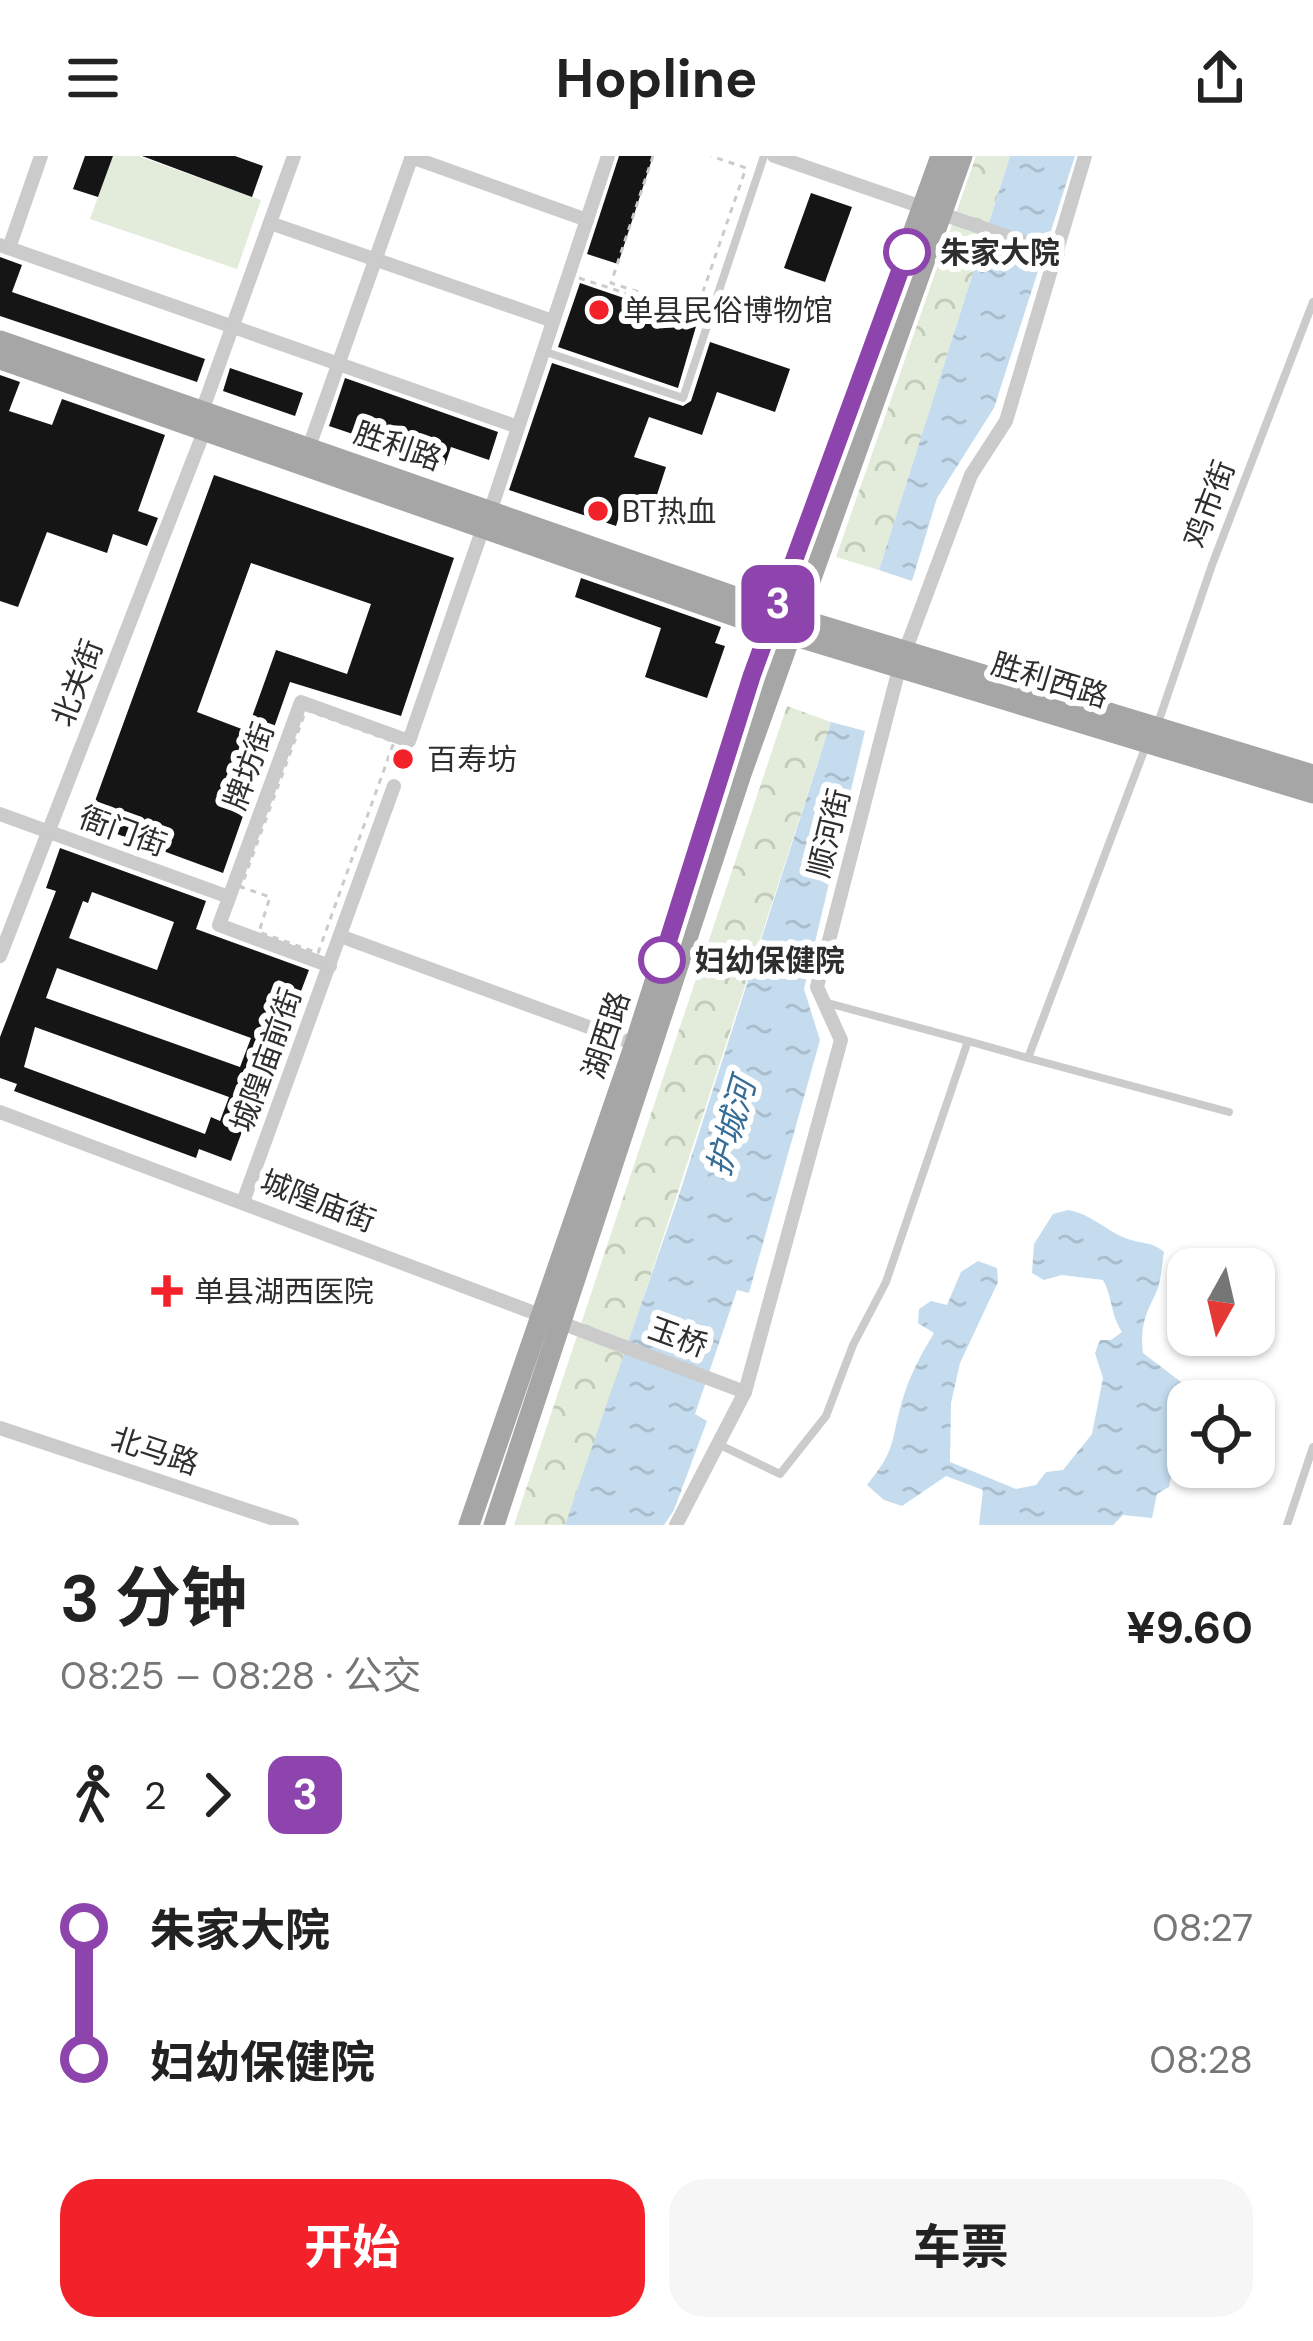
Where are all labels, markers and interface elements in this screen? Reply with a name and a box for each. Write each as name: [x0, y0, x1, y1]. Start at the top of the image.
text: Hopline: [556, 43, 757, 114]
icon: menu: [60, 45, 126, 111]
icon: share: [1187, 45, 1253, 111]
marker: 朱家大院: [885, 230, 929, 274]
place label: 朱家大院: [940, 233, 1060, 272]
place label: 单县民俗博物馆: [623, 291, 833, 330]
marker: 单县民俗博物馆: [586, 297, 612, 323]
street label: 胜利路: [349, 413, 447, 479]
street label: 鸡市街: [1175, 455, 1243, 553]
place label: BT热血: [622, 492, 716, 531]
marker: BT热血: [585, 498, 611, 524]
line badge: 3: [739, 565, 817, 643]
text: 3: [765, 576, 791, 631]
street label: 北关街: [43, 634, 111, 732]
street label: 胜利西路: [987, 644, 1113, 716]
street label: 牌坊街: [215, 717, 283, 815]
place label: 百寿坊: [427, 740, 517, 779]
marker: 百寿坊: [390, 746, 416, 772]
street label: 顺河街: [799, 785, 859, 881]
street label: 衙门街: [74, 797, 172, 865]
marker: 妇幼保健院: [640, 938, 684, 982]
place label: 妇幼保健院: [695, 941, 845, 980]
street label: 城隍庙前街: [222, 983, 310, 1137]
street label: 湖西路: [574, 986, 638, 1084]
water label: 护城河: [697, 1068, 767, 1181]
street label: 城隍庙街: [255, 1161, 381, 1241]
north arrow: [1167, 1248, 1275, 1356]
map controls: [1167, 1248, 1275, 1488]
place label: 单县湖西医院: [194, 1272, 374, 1311]
marker: 单县湖西医院: [151, 1275, 183, 1307]
street label: 玉桥: [643, 1308, 713, 1366]
button: locate: [1167, 1380, 1275, 1488]
street label: 北马路: [106, 1419, 204, 1483]
text: 3 分钟: [60, 1556, 247, 1641]
text: ¥9.60: [1126, 1598, 1253, 1657]
text: 08:25 – 08:28 · 公交: [60, 1650, 422, 1701]
icon: walk: [60, 1762, 126, 1828]
icon: forward: [184, 1762, 250, 1828]
text: 3: [292, 1767, 318, 1822]
text: 2: [144, 1770, 166, 1821]
text: 朱家大院: [150, 1901, 330, 1960]
text: 08:27: [1152, 1902, 1253, 1953]
text: 妇幼保健院: [150, 2033, 375, 2092]
text: 08:28: [1149, 2034, 1253, 2085]
button: 开始: [60, 2179, 645, 2317]
button: 车票: [669, 2179, 1253, 2317]

